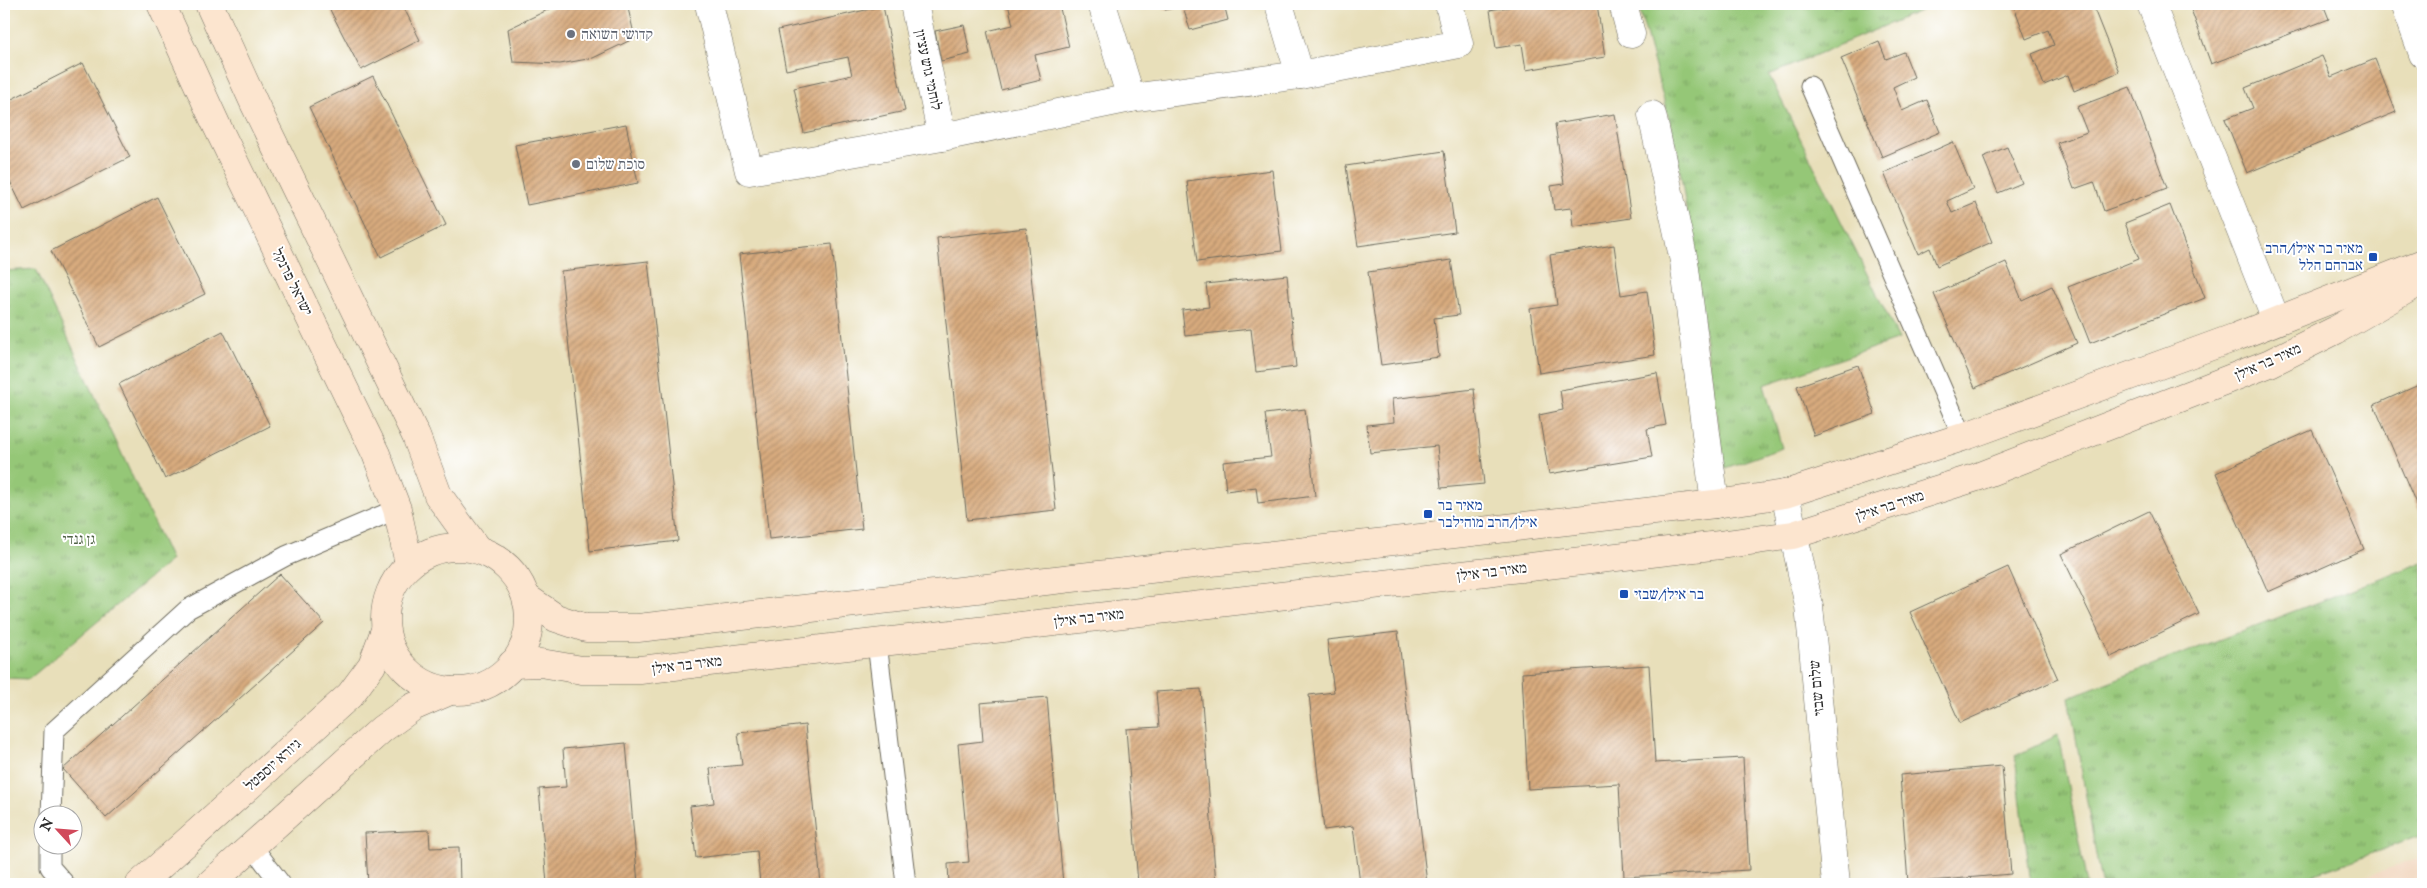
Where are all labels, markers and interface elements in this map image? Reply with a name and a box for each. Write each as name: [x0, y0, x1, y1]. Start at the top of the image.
place label: קדושי השואה: [581, 25, 653, 44]
marker: קדושי השואה: [565, 28, 577, 40]
street label: לוחמי גוש עציון: [910, 28, 946, 112]
place label: סוכת שלום: [586, 155, 645, 174]
marker: סוכת שלום: [570, 158, 582, 170]
place label: מאיר בר אילן/הרב אברהם הלל: [2265, 239, 2363, 275]
street label: ישראל פרנקל: [267, 245, 317, 319]
marker: מאיר בר אילן/הרב אברהם הלל: [2367, 251, 2379, 263]
street label: מאיר בר אילן: [2232, 339, 2304, 385]
street label: מאיר בר אילן: [1853, 486, 1927, 526]
place label: מאיר בר אילן/הרב מוהילבר: [1438, 496, 1537, 532]
marker: מאיר בר אילן/הרב מוהילבר: [1422, 508, 1434, 520]
park label: גן גנדי: [63, 530, 95, 549]
street label: מאיר בר אילן: [1456, 558, 1528, 586]
place label: בר אילן/שבזי: [1634, 585, 1704, 604]
marker: בר אילן/שבזי: [1618, 588, 1630, 600]
street label: מאיר בר אילן: [1053, 604, 1125, 632]
street label: מאיר בר אילן: [651, 651, 723, 679]
street label: שלום שבזי: [1805, 659, 1829, 717]
street label: גיורא יוספטל: [241, 734, 305, 796]
north arrow: [32, 806, 82, 856]
text: N: [36, 815, 58, 835]

